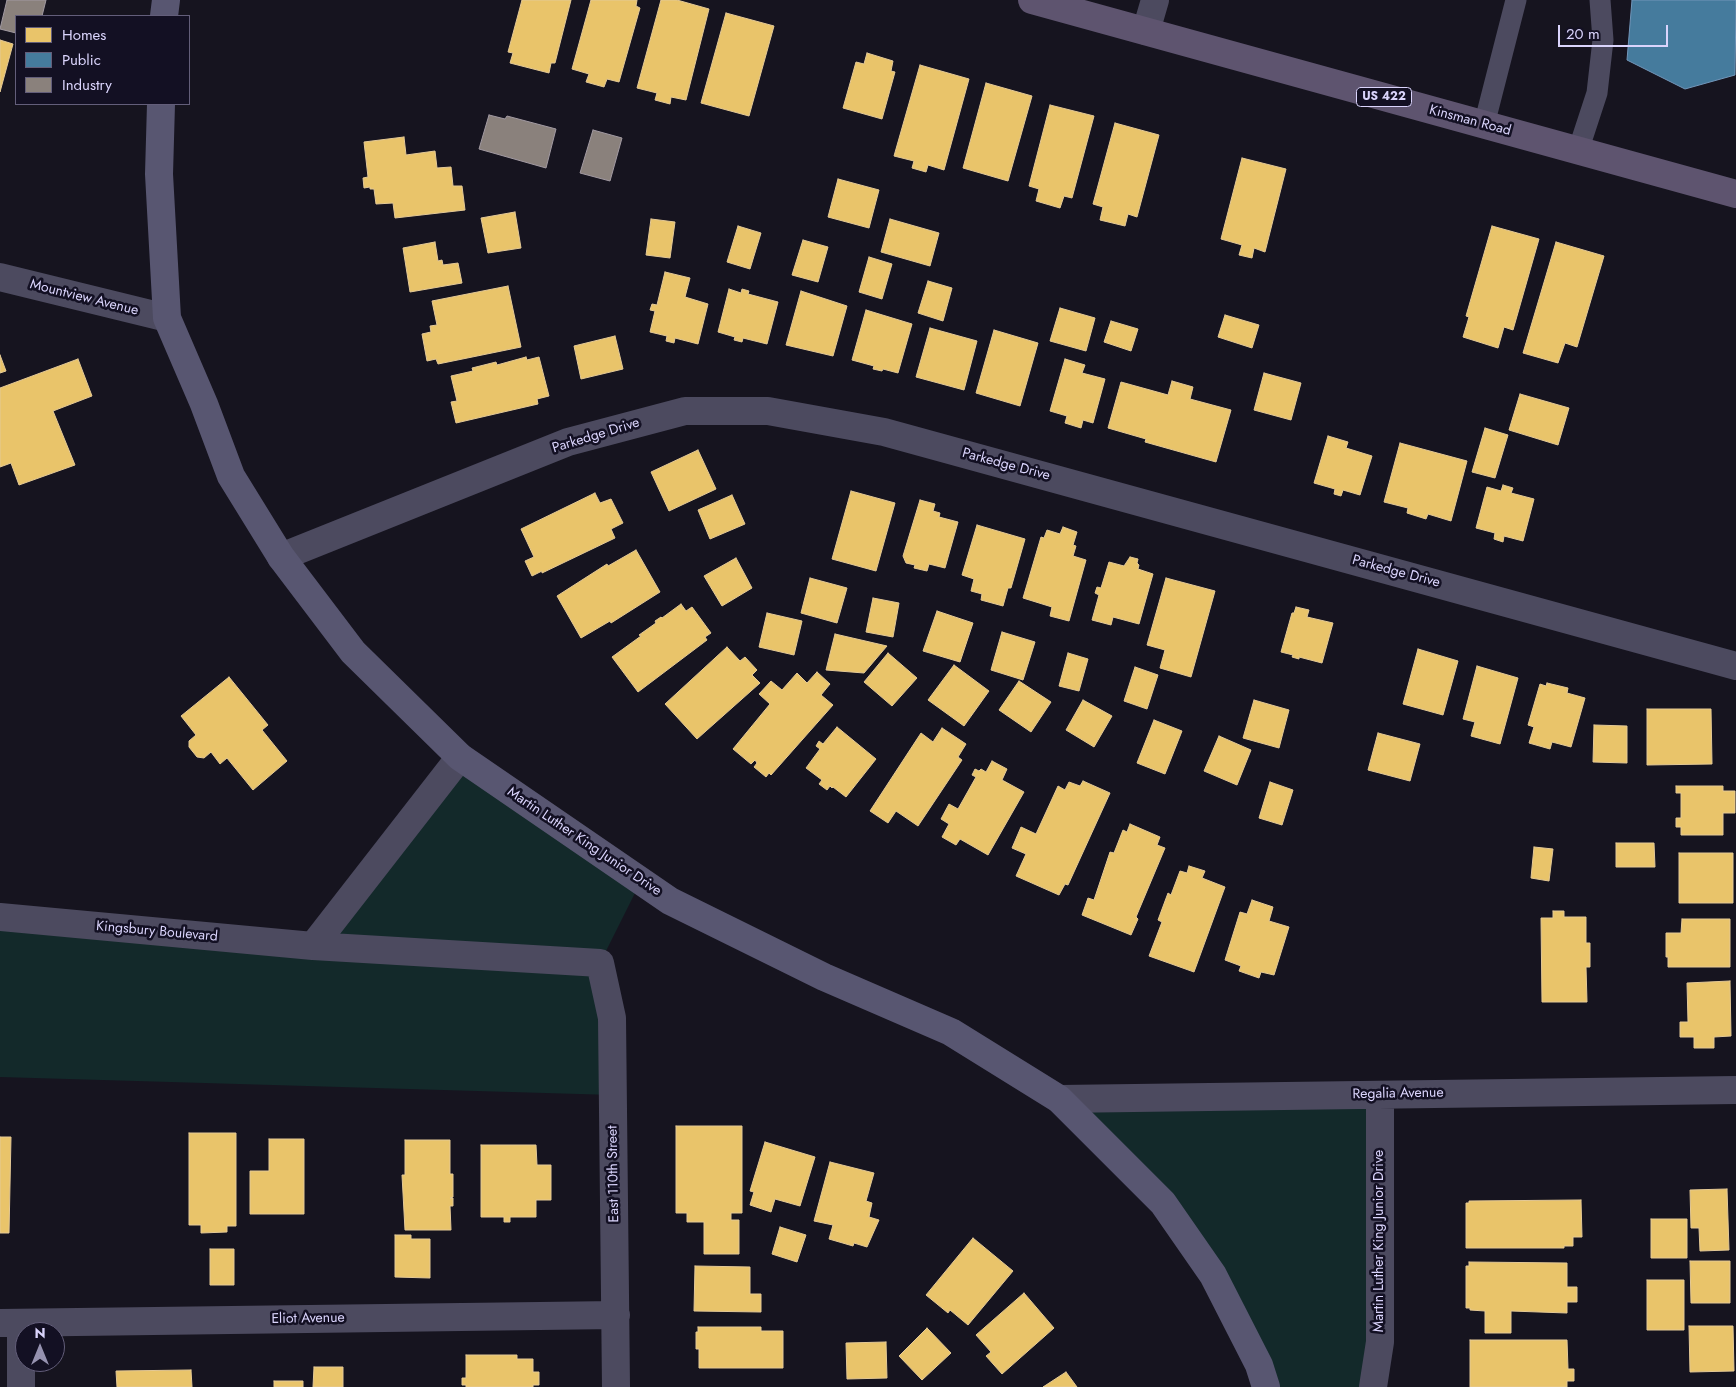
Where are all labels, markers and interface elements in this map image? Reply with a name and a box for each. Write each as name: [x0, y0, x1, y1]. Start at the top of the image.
legend: [15, 15, 190, 105]
scale bar: [1561, 15, 1671, 47]
text: 20 m: [1566, 23, 1600, 45]
text: Homes: [62, 24, 106, 46]
text: Public: [62, 49, 101, 71]
text: Industry: [62, 74, 112, 96]
road number: US 422: [1356, 88, 1412, 106]
street label: Kinsman Road: [1427, 102, 1513, 140]
street label: Mountview Avenue: [28, 276, 140, 320]
street label: Parkedge Drive: [550, 415, 642, 457]
street label: Parkedge Drive: [960, 445, 1052, 485]
street label: Parkedge Drive: [1350, 552, 1442, 592]
street label: Martin Luther King Junior Drive: [504, 784, 664, 900]
street label: Kingsbury Boulevard: [95, 918, 219, 946]
street label: Regalia Avenue: [1352, 1085, 1444, 1103]
street label: East 110th Street: [605, 1125, 623, 1223]
street label: Martin Luther King Junior Drive: [1372, 1150, 1388, 1332]
street label: Eliot Avenue: [271, 1310, 345, 1328]
north arrow: [15, 1322, 65, 1372]
text: N: [34, 1323, 46, 1343]

